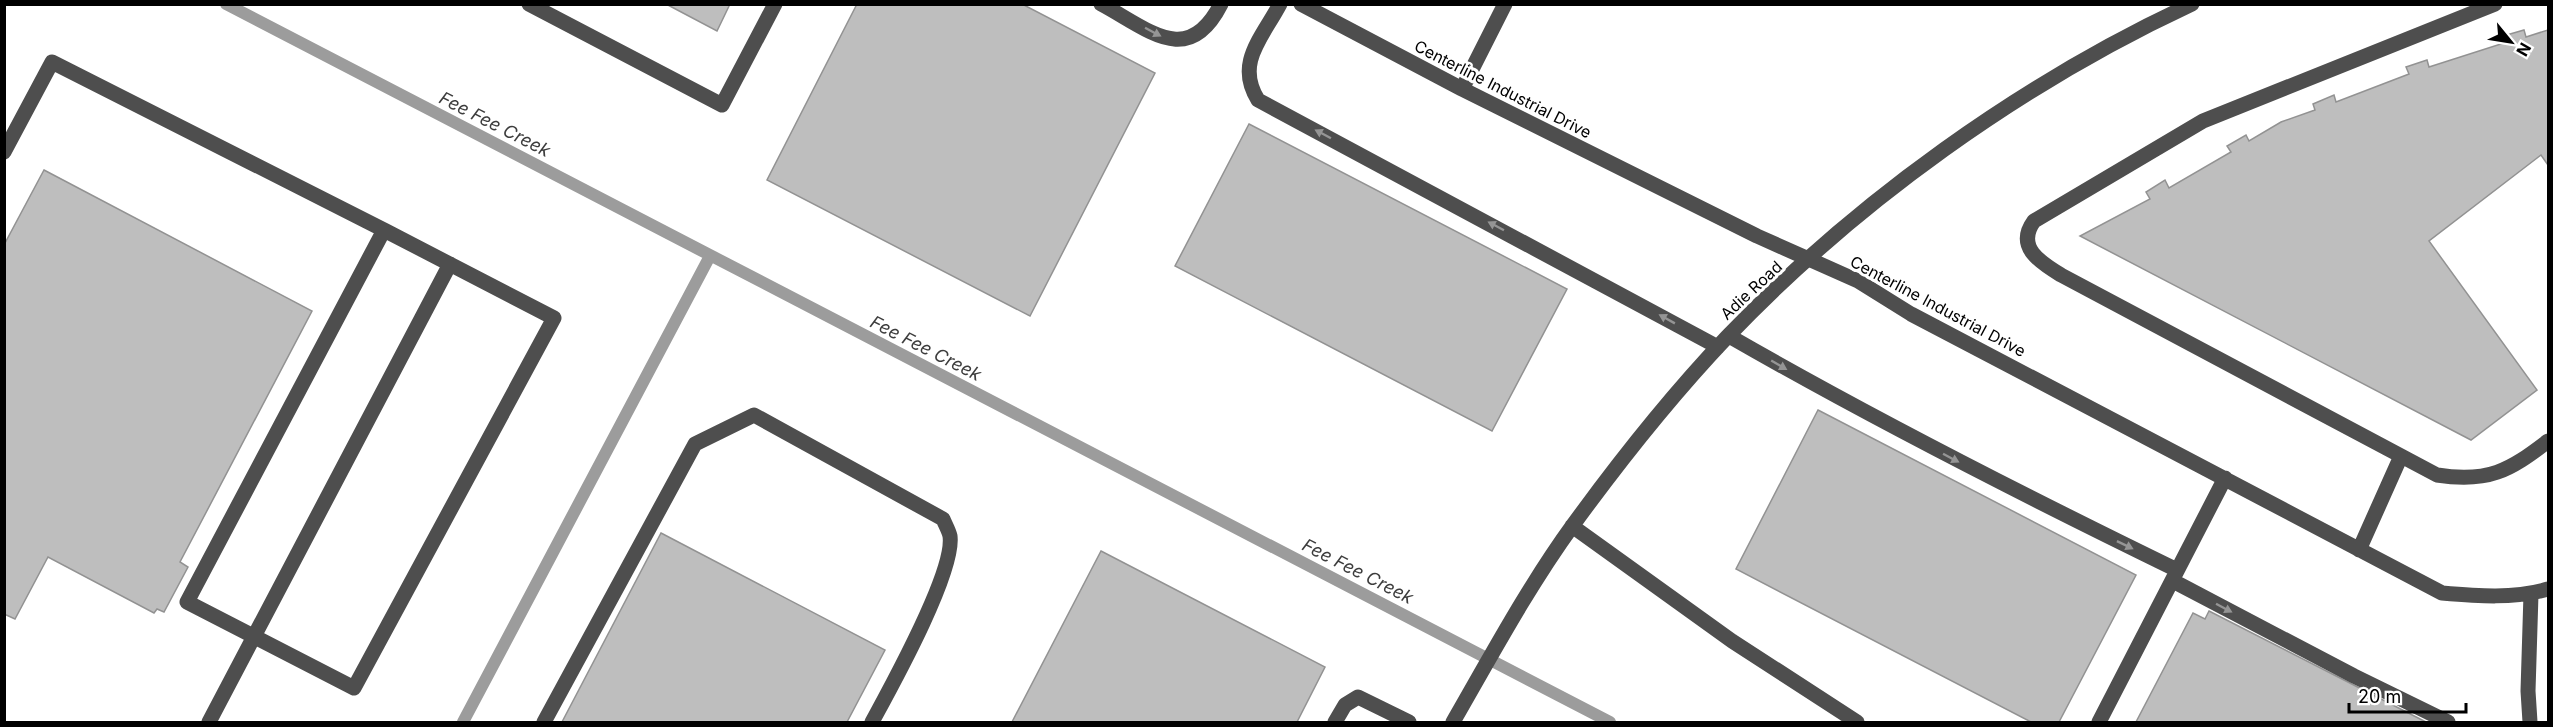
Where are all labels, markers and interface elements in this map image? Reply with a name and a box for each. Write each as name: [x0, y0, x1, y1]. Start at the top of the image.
north arrow: [2481, 12, 2541, 72]
one-way arrow: [1145, 27, 1162, 37]
street label: Centerline Industrial Drive: [1411, 36, 1595, 142]
text: N: [2512, 39, 2536, 60]
water label: Fee Fee Creek: [436, 87, 555, 161]
one-way arrow: [1315, 129, 1332, 139]
one-way arrow: [1487, 221, 1504, 231]
street label: Centerline Industrial Drive: [1847, 251, 2029, 361]
street label: Adie Road: [1716, 256, 1786, 324]
water label: Fee Fee Creek: [867, 311, 986, 385]
one-way arrow: [1658, 314, 1675, 324]
one-way arrow: [1771, 360, 1788, 370]
one-way arrow: [1942, 453, 1959, 463]
water label: Fee Fee Creek: [1299, 534, 1418, 608]
one-way arrow: [2117, 540, 2134, 549]
one-way arrow: [2216, 603, 2233, 613]
scale bar: [2349, 676, 2466, 714]
text: 20 m: [2358, 686, 2401, 707]

